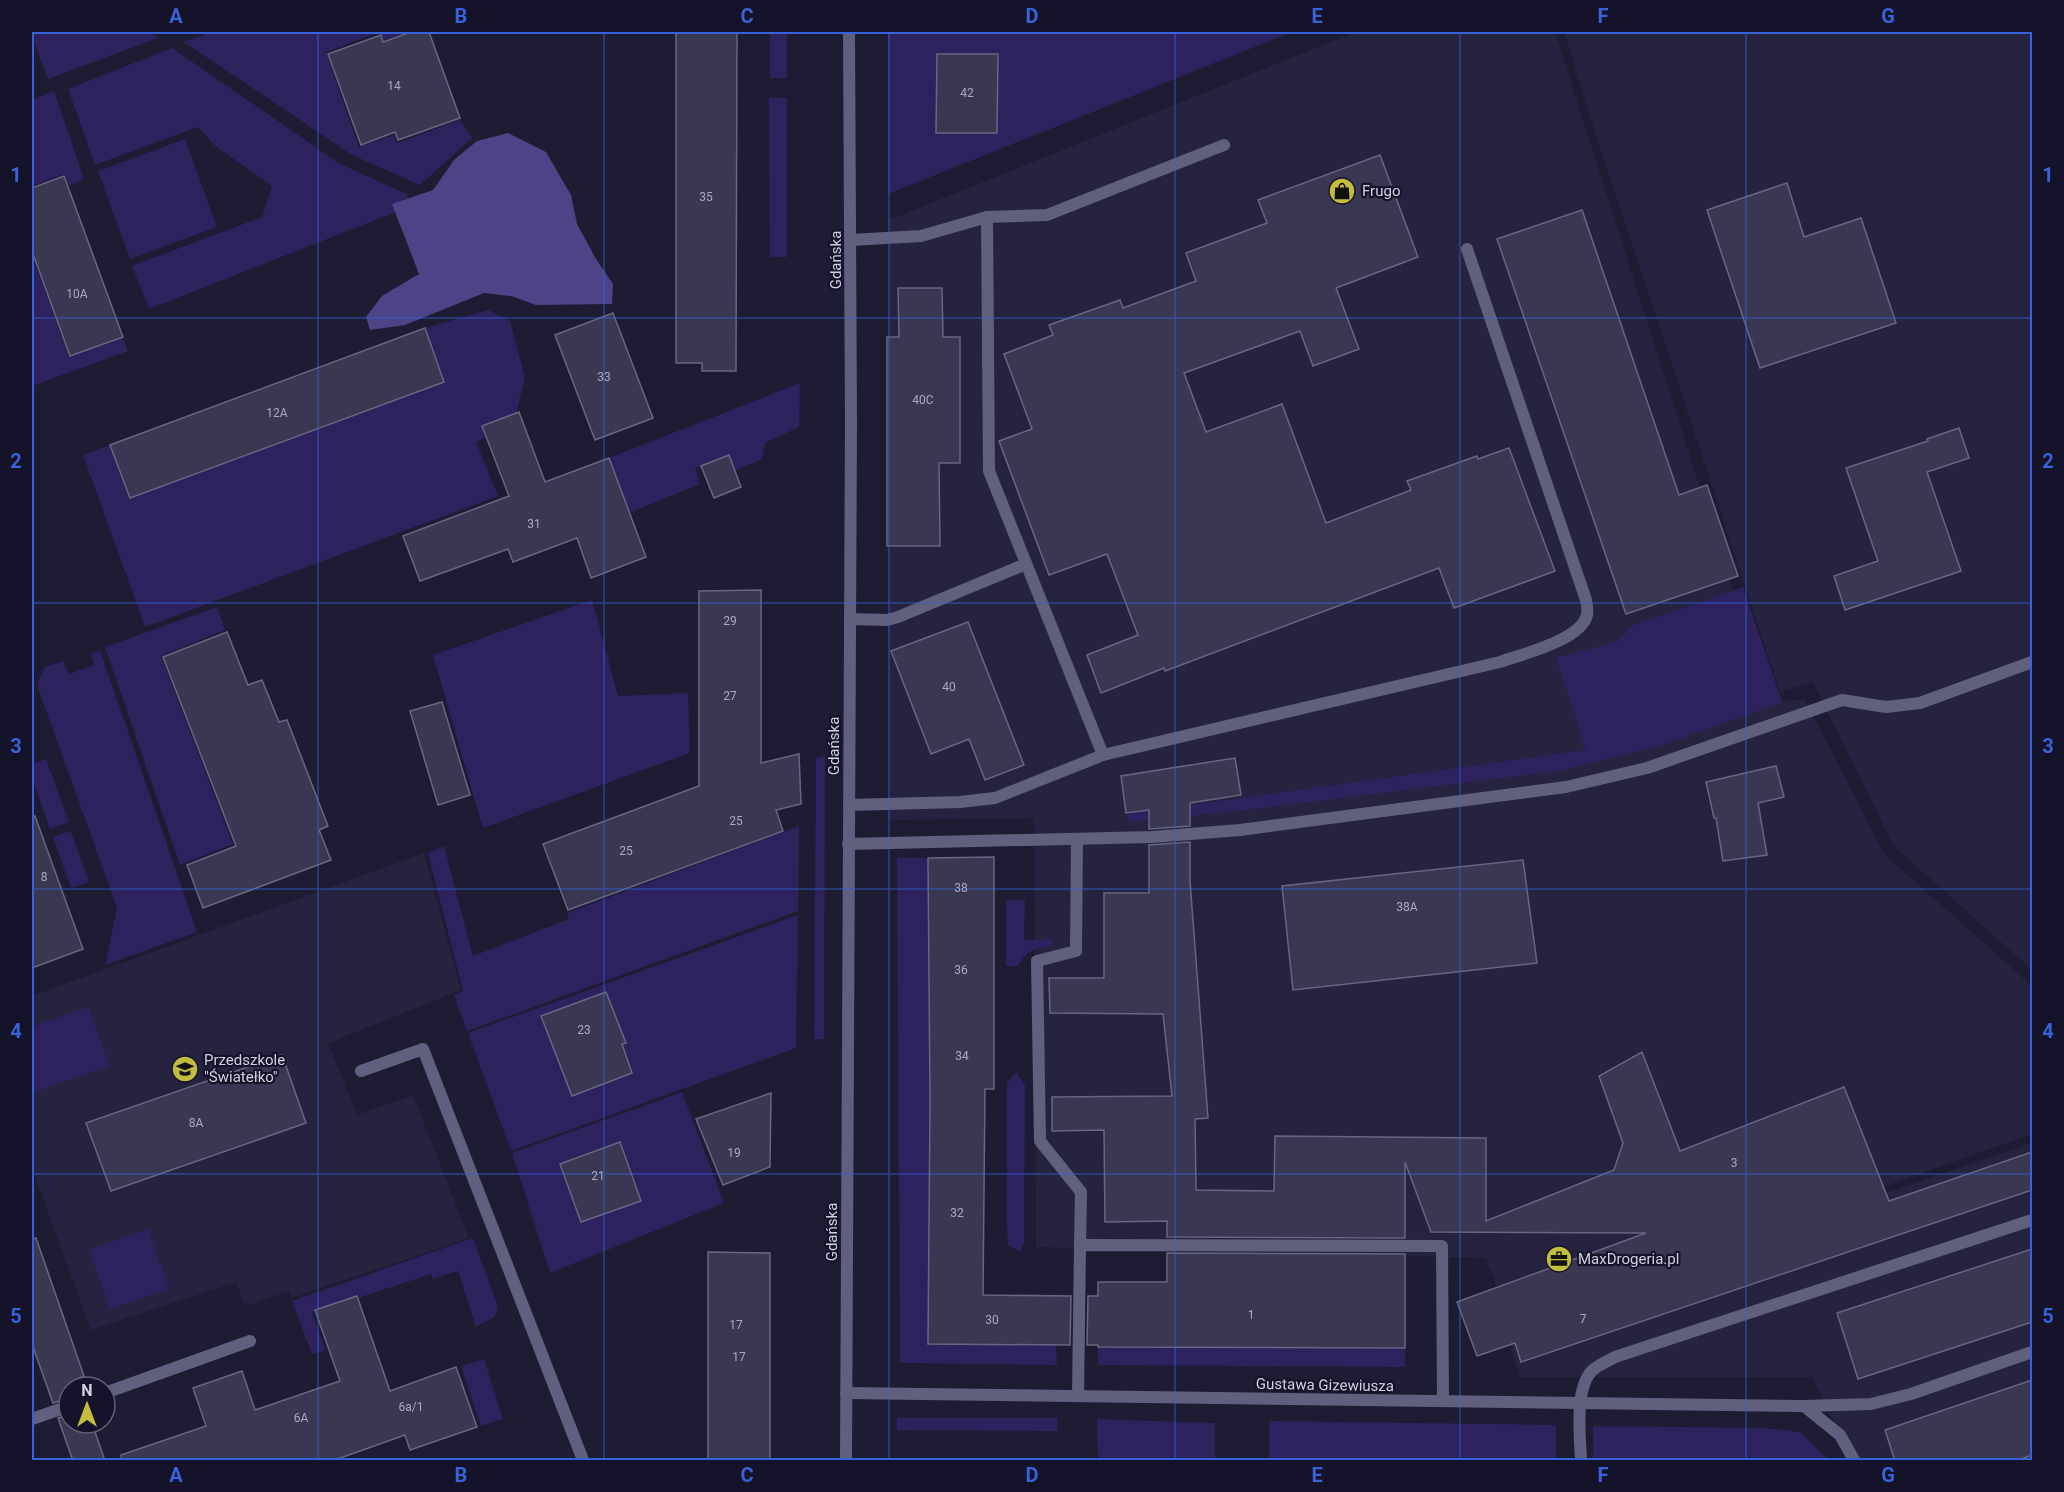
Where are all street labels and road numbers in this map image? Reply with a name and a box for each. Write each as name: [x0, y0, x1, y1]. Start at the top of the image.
street label: Gdańska: [827, 231, 845, 289]
street label: Gdańska: [825, 717, 843, 775]
street label: Gdańska: [823, 1203, 841, 1261]
street label: Gustawa Gizewiusza: [1256, 1375, 1394, 1395]

